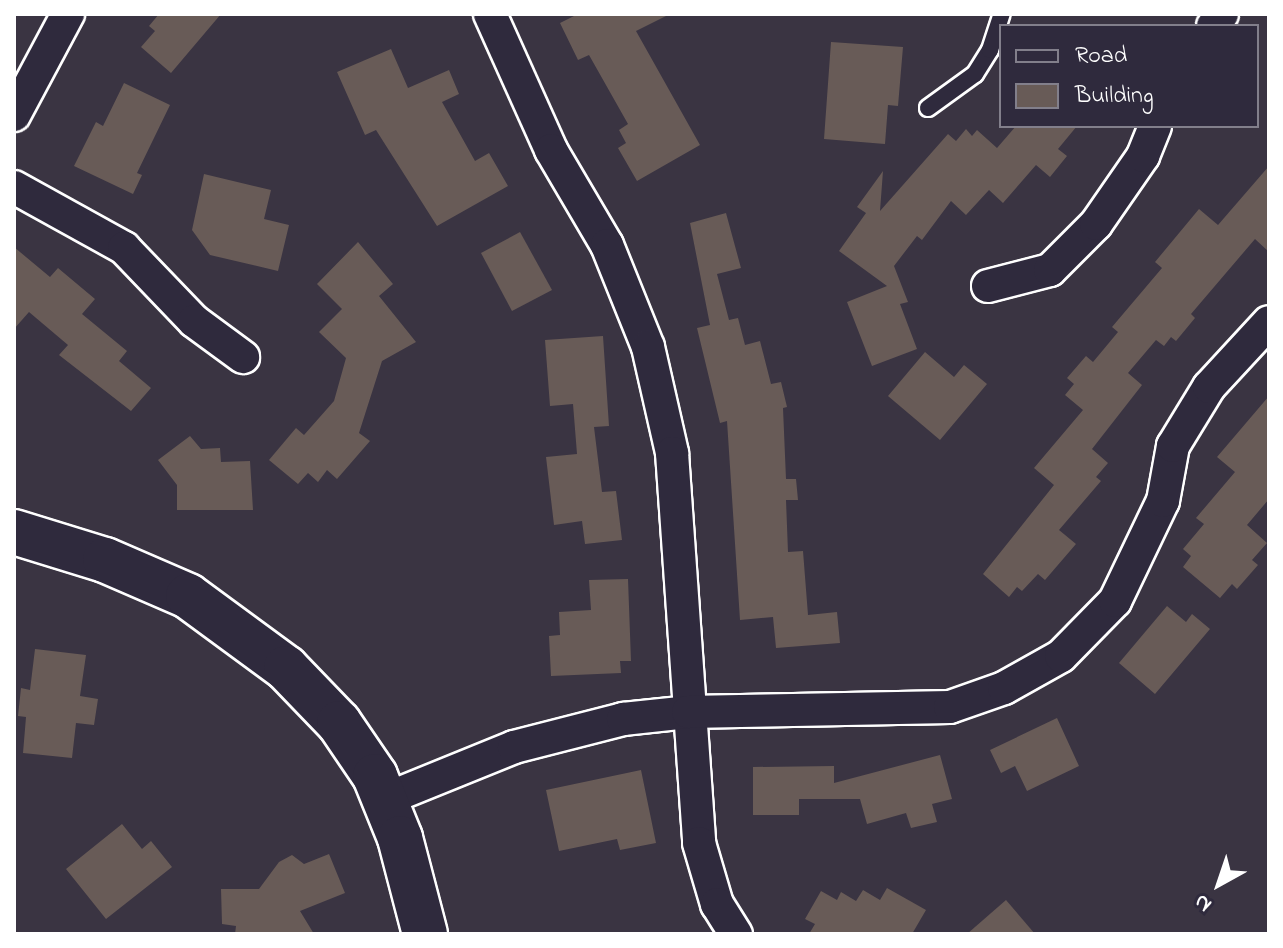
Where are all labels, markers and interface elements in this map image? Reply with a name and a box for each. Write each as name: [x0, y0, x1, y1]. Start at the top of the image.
legend: [999, 24, 1259, 128]
text: Road: [1075, 39, 1127, 74]
text: Building: [1075, 79, 1154, 114]
north arrow: [1179, 844, 1259, 924]
text: N: [1188, 885, 1220, 919]

